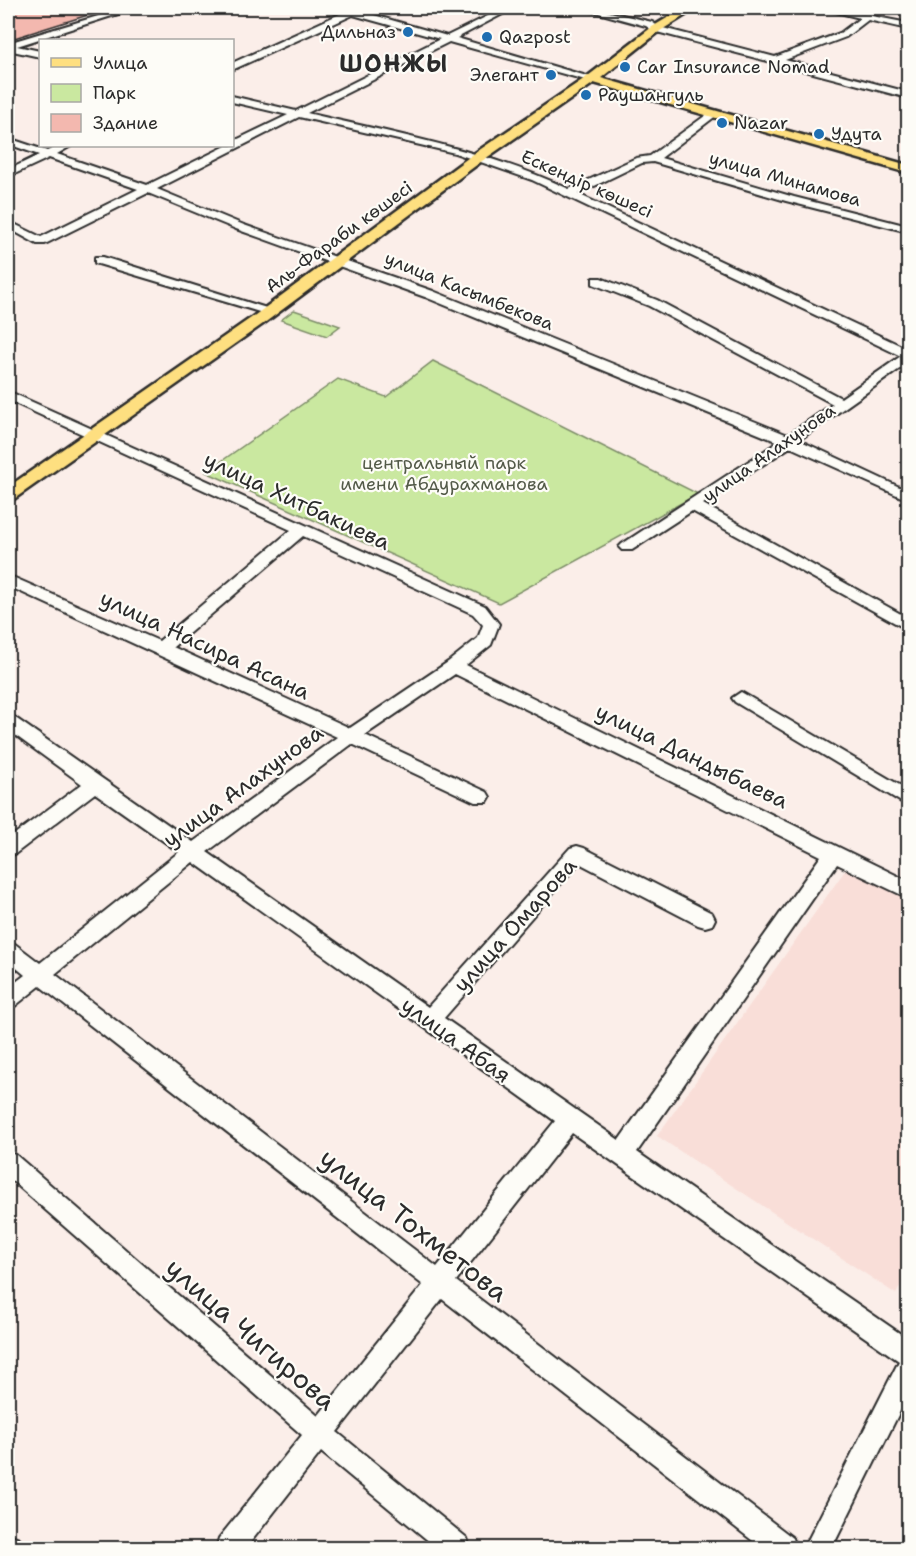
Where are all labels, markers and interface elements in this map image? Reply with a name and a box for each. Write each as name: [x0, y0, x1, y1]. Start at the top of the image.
place label: Дильназ: [321, 20, 396, 44]
marker: Дильназ: [401, 25, 415, 39]
place label: Qazpost: [499, 25, 571, 49]
marker: Qazpost: [480, 30, 494, 44]
legend: [39, 39, 234, 147]
district label: ШОНЖЫ: [339, 48, 449, 80]
text: Улица: [93, 51, 147, 75]
place label: Car Insurance Nomad: [637, 55, 829, 79]
marker: Car Insurance Nomad: [618, 60, 632, 74]
place label: Элегант: [470, 63, 540, 87]
marker: Элегант: [544, 68, 558, 82]
text: Парк: [93, 81, 136, 105]
place label: Раушангуль: [598, 83, 704, 107]
marker: Раушангуль: [579, 88, 593, 102]
text: Здание: [93, 111, 158, 135]
place label: Nazar: [734, 111, 788, 135]
marker: Nazar: [715, 116, 729, 130]
place label: Удута: [831, 122, 882, 146]
marker: Удута: [812, 127, 826, 141]
street label: Ескендір көшесі: [517, 144, 657, 224]
street label: улица Минамова: [706, 146, 864, 212]
street label: Аль-Фараби көшесі: [261, 175, 417, 299]
street label: улица Касымбекова: [381, 246, 557, 336]
street label: улица Алахунова: [698, 398, 840, 508]
street label: улица Хитбакиева: [199, 445, 395, 557]
park label: центральный парк имени Абдурахманова: [340, 451, 548, 496]
street label: улица Насира Асана: [95, 584, 315, 707]
street label: улица Дандыбаева: [591, 697, 794, 815]
street label: улица Алахунова: [157, 718, 329, 854]
street label: улица Омарова: [447, 851, 583, 998]
street label: улица Абая: [395, 990, 517, 1090]
street label: улица Тохметова: [312, 1140, 516, 1311]
street label: улица Чигирова: [158, 1249, 345, 1419]

